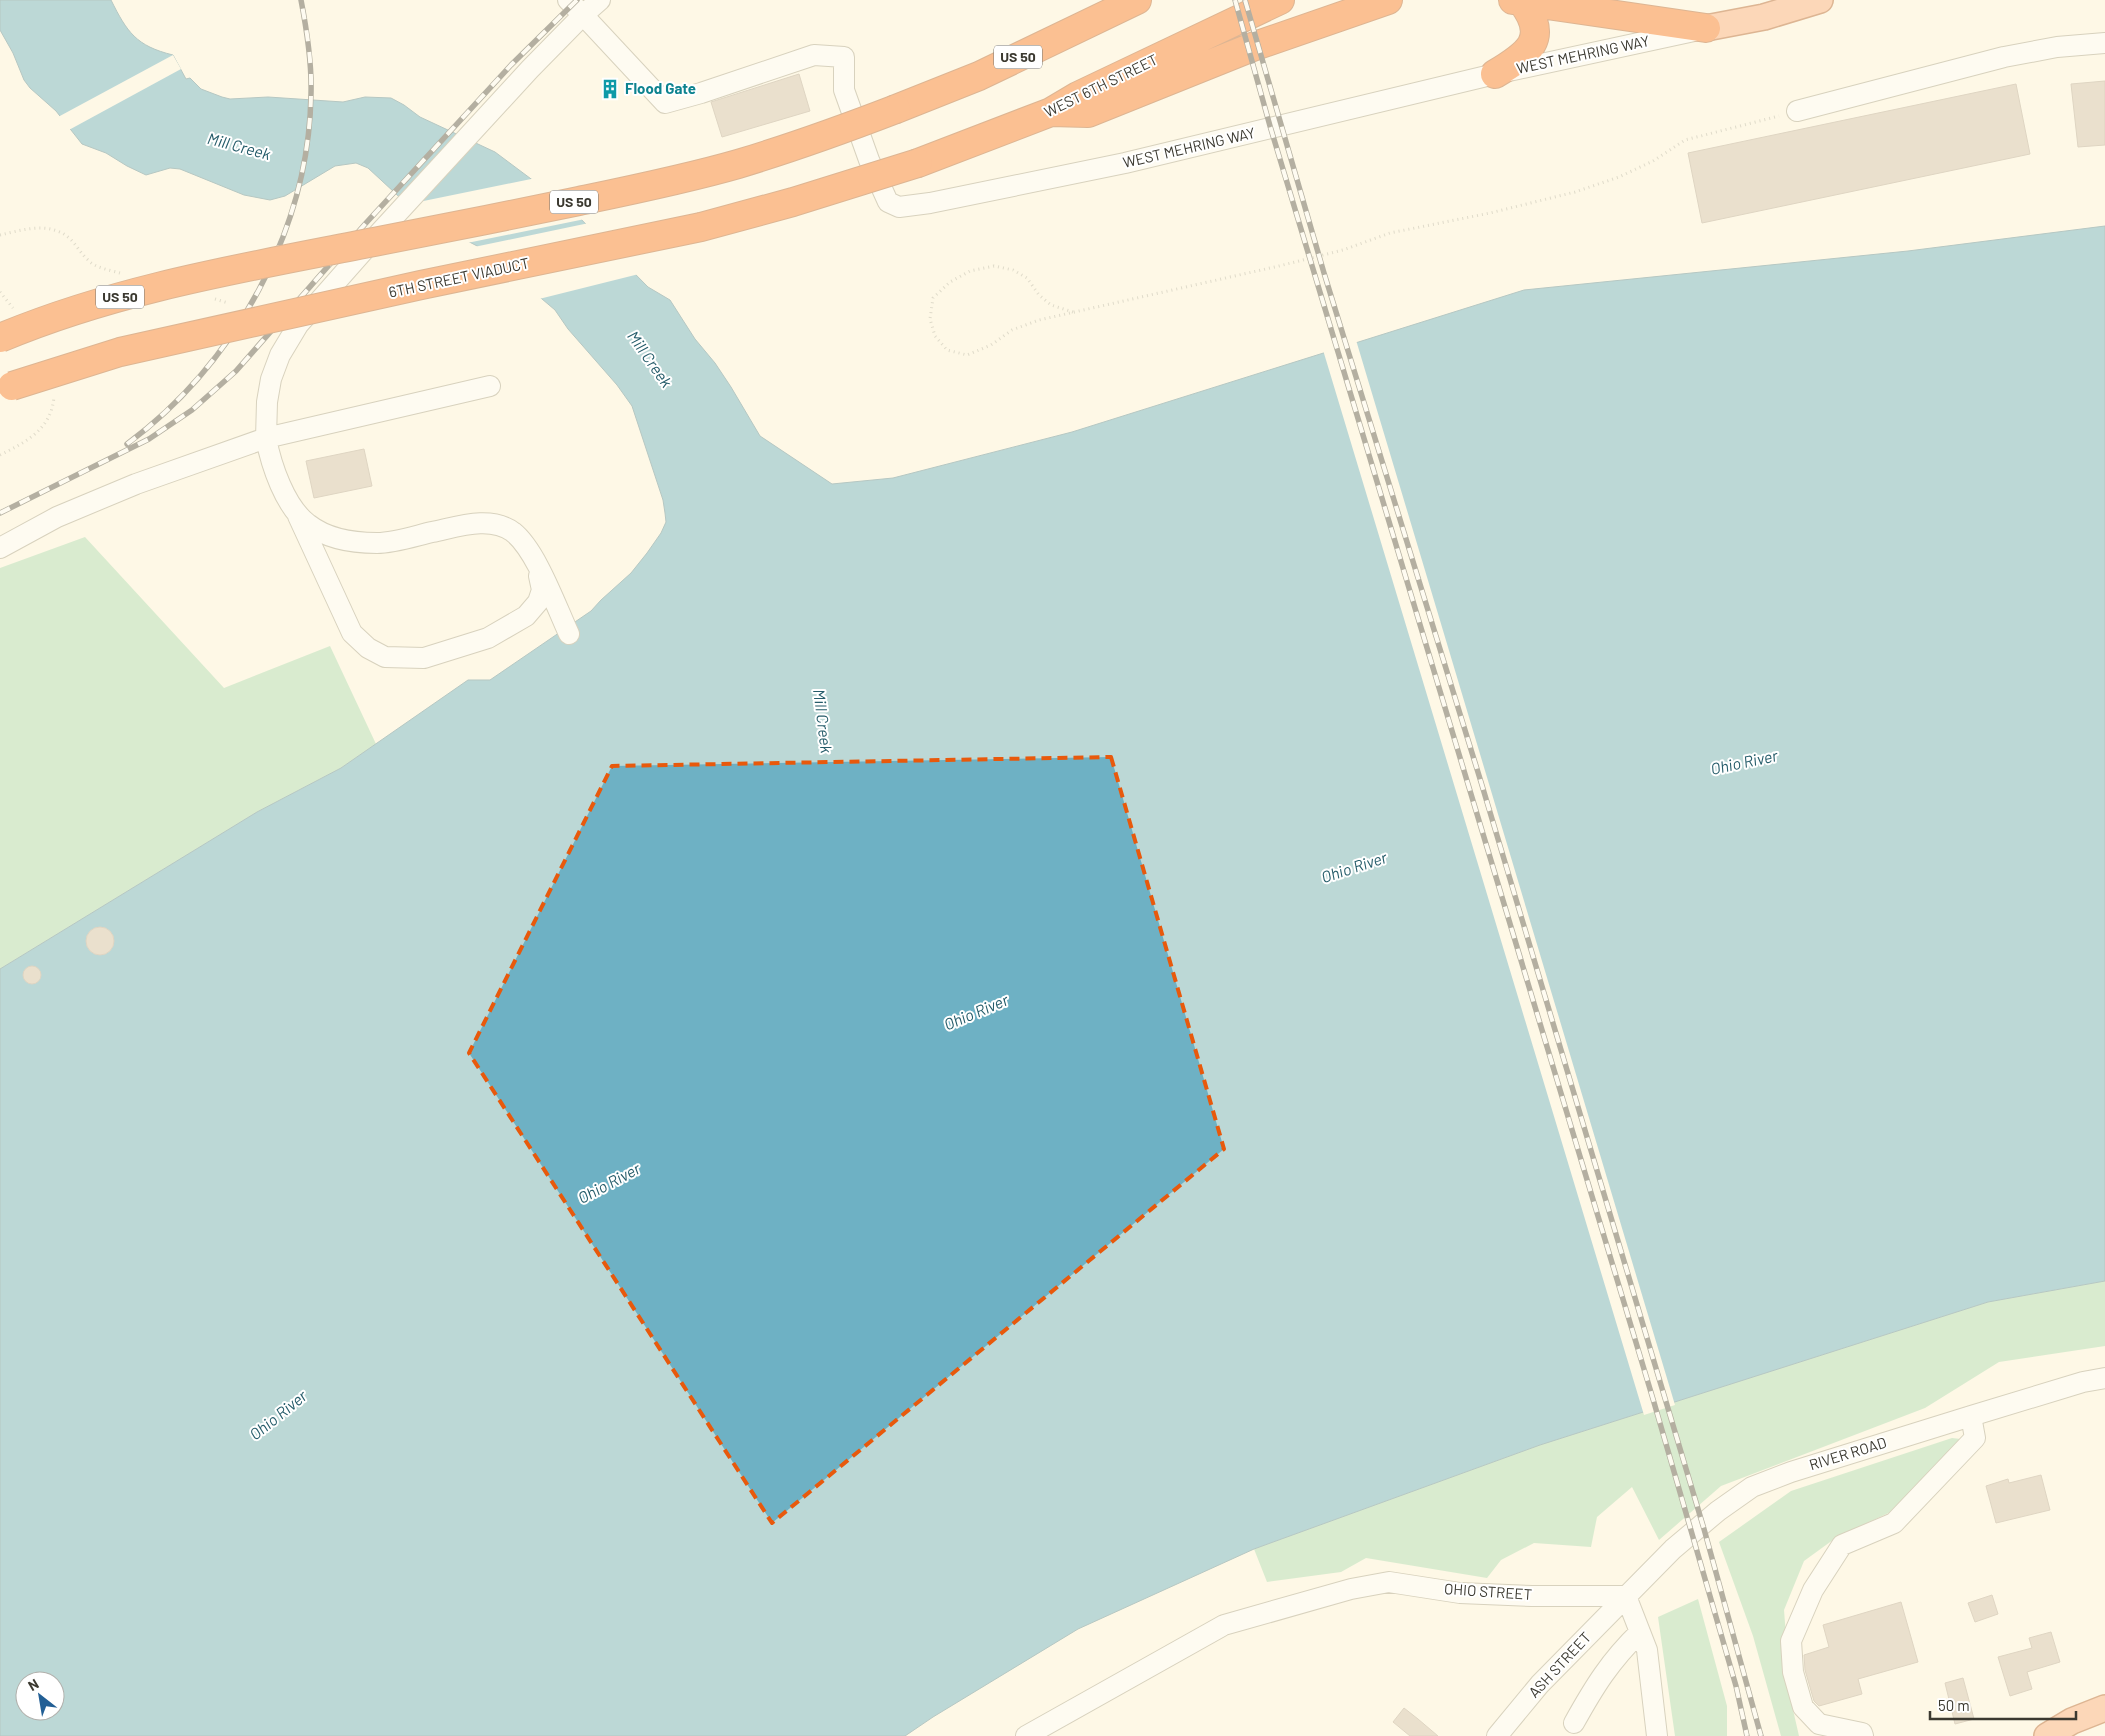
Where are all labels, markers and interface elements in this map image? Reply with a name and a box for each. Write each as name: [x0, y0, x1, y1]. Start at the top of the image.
street label: WEST MEHRING WAY: [1515, 31, 1651, 77]
road number: US 50: [994, 46, 1042, 68]
street label: WEST 6TH STREET: [1041, 50, 1160, 120]
building icon: Flood Gate: [599, 78, 621, 100]
place label: Flood Gate: [625, 79, 696, 97]
street label: WEST MEHRING WAY: [1121, 123, 1257, 171]
water label: Mill Creek: [205, 128, 273, 163]
road number: US 50: [550, 190, 598, 213]
street label: 6TH STREET VIADUCT: [387, 253, 531, 301]
road number: US 50: [96, 286, 144, 308]
water label: Mill Creek: [624, 327, 677, 391]
water label: Mill Creek: [810, 688, 837, 754]
water label: Ohio River: [1709, 745, 1780, 778]
water label: Ohio River: [1319, 847, 1390, 886]
water label: Ohio River: [941, 989, 1012, 1034]
water label: Ohio River: [574, 1158, 644, 1207]
water label: Ohio River: [245, 1385, 311, 1443]
street label: RIVER ROAD: [1807, 1433, 1889, 1473]
street label: OHIO STREET: [1443, 1579, 1533, 1603]
street label: ASH STREET: [1524, 1628, 1594, 1701]
north arrow: [15, 1671, 65, 1721]
text: N: [25, 1675, 41, 1694]
scale bar: [1930, 1688, 2076, 1720]
text: 50 m: [1938, 1696, 1970, 1714]

